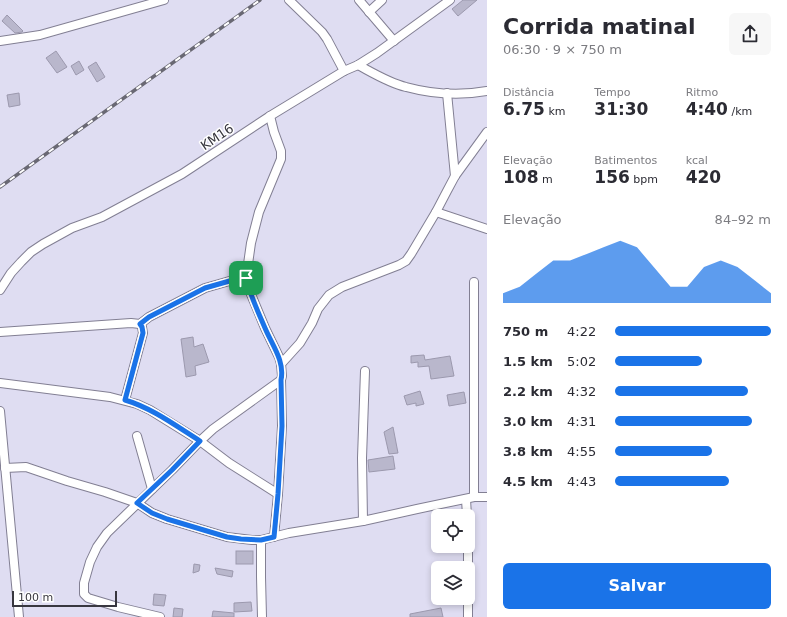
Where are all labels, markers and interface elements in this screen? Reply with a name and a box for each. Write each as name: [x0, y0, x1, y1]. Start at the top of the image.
button: share: [729, 13, 771, 55]
text: Corrida matinal: [503, 14, 696, 39]
text: 06:30 · 9 × 750 m: [503, 42, 622, 57]
text: Distância: [503, 86, 554, 99]
text: Tempo: [594, 86, 630, 99]
text: Ritmo: [686, 86, 718, 99]
text: 6.75: [503, 99, 545, 119]
text: 31:30: [594, 99, 648, 119]
text: 4:40: [686, 99, 728, 119]
text: km: [545, 105, 566, 118]
text: /km: [728, 105, 752, 118]
street label: KM16: [198, 121, 236, 153]
text: Elevação: [503, 154, 553, 167]
text: Batimentos: [594, 154, 657, 167]
text: kcal: [686, 154, 708, 167]
text: 108: [503, 167, 539, 187]
text: 156: [594, 167, 630, 187]
text: 420: [686, 167, 721, 187]
text: m: [539, 173, 553, 186]
text: bpm: [630, 173, 658, 186]
text: Elevação: [503, 212, 562, 227]
text: 84–92 m: [715, 212, 771, 227]
pin: [229, 261, 263, 295]
icon: arrive: [235, 267, 257, 289]
text: 750 m: [503, 324, 548, 339]
text: 4:22: [567, 324, 596, 339]
text: 1.5 km: [503, 354, 553, 369]
text: 5:02: [567, 354, 596, 369]
text: 2.2 km: [503, 384, 553, 399]
text: 4:32: [567, 384, 596, 399]
text: 3.0 km: [503, 414, 553, 429]
text: 4:31: [567, 414, 596, 429]
text: 3.8 km: [503, 444, 553, 459]
text: 4:55: [567, 444, 596, 459]
text: 4.5 km: [503, 474, 553, 489]
text: 4:43: [567, 474, 596, 489]
map controls: [431, 509, 475, 605]
button: locate: [431, 509, 475, 553]
button: layers: [431, 561, 475, 605]
button: Salvar: [503, 563, 771, 609]
scale bar: [12, 589, 117, 608]
text: 100 m: [18, 591, 53, 604]

